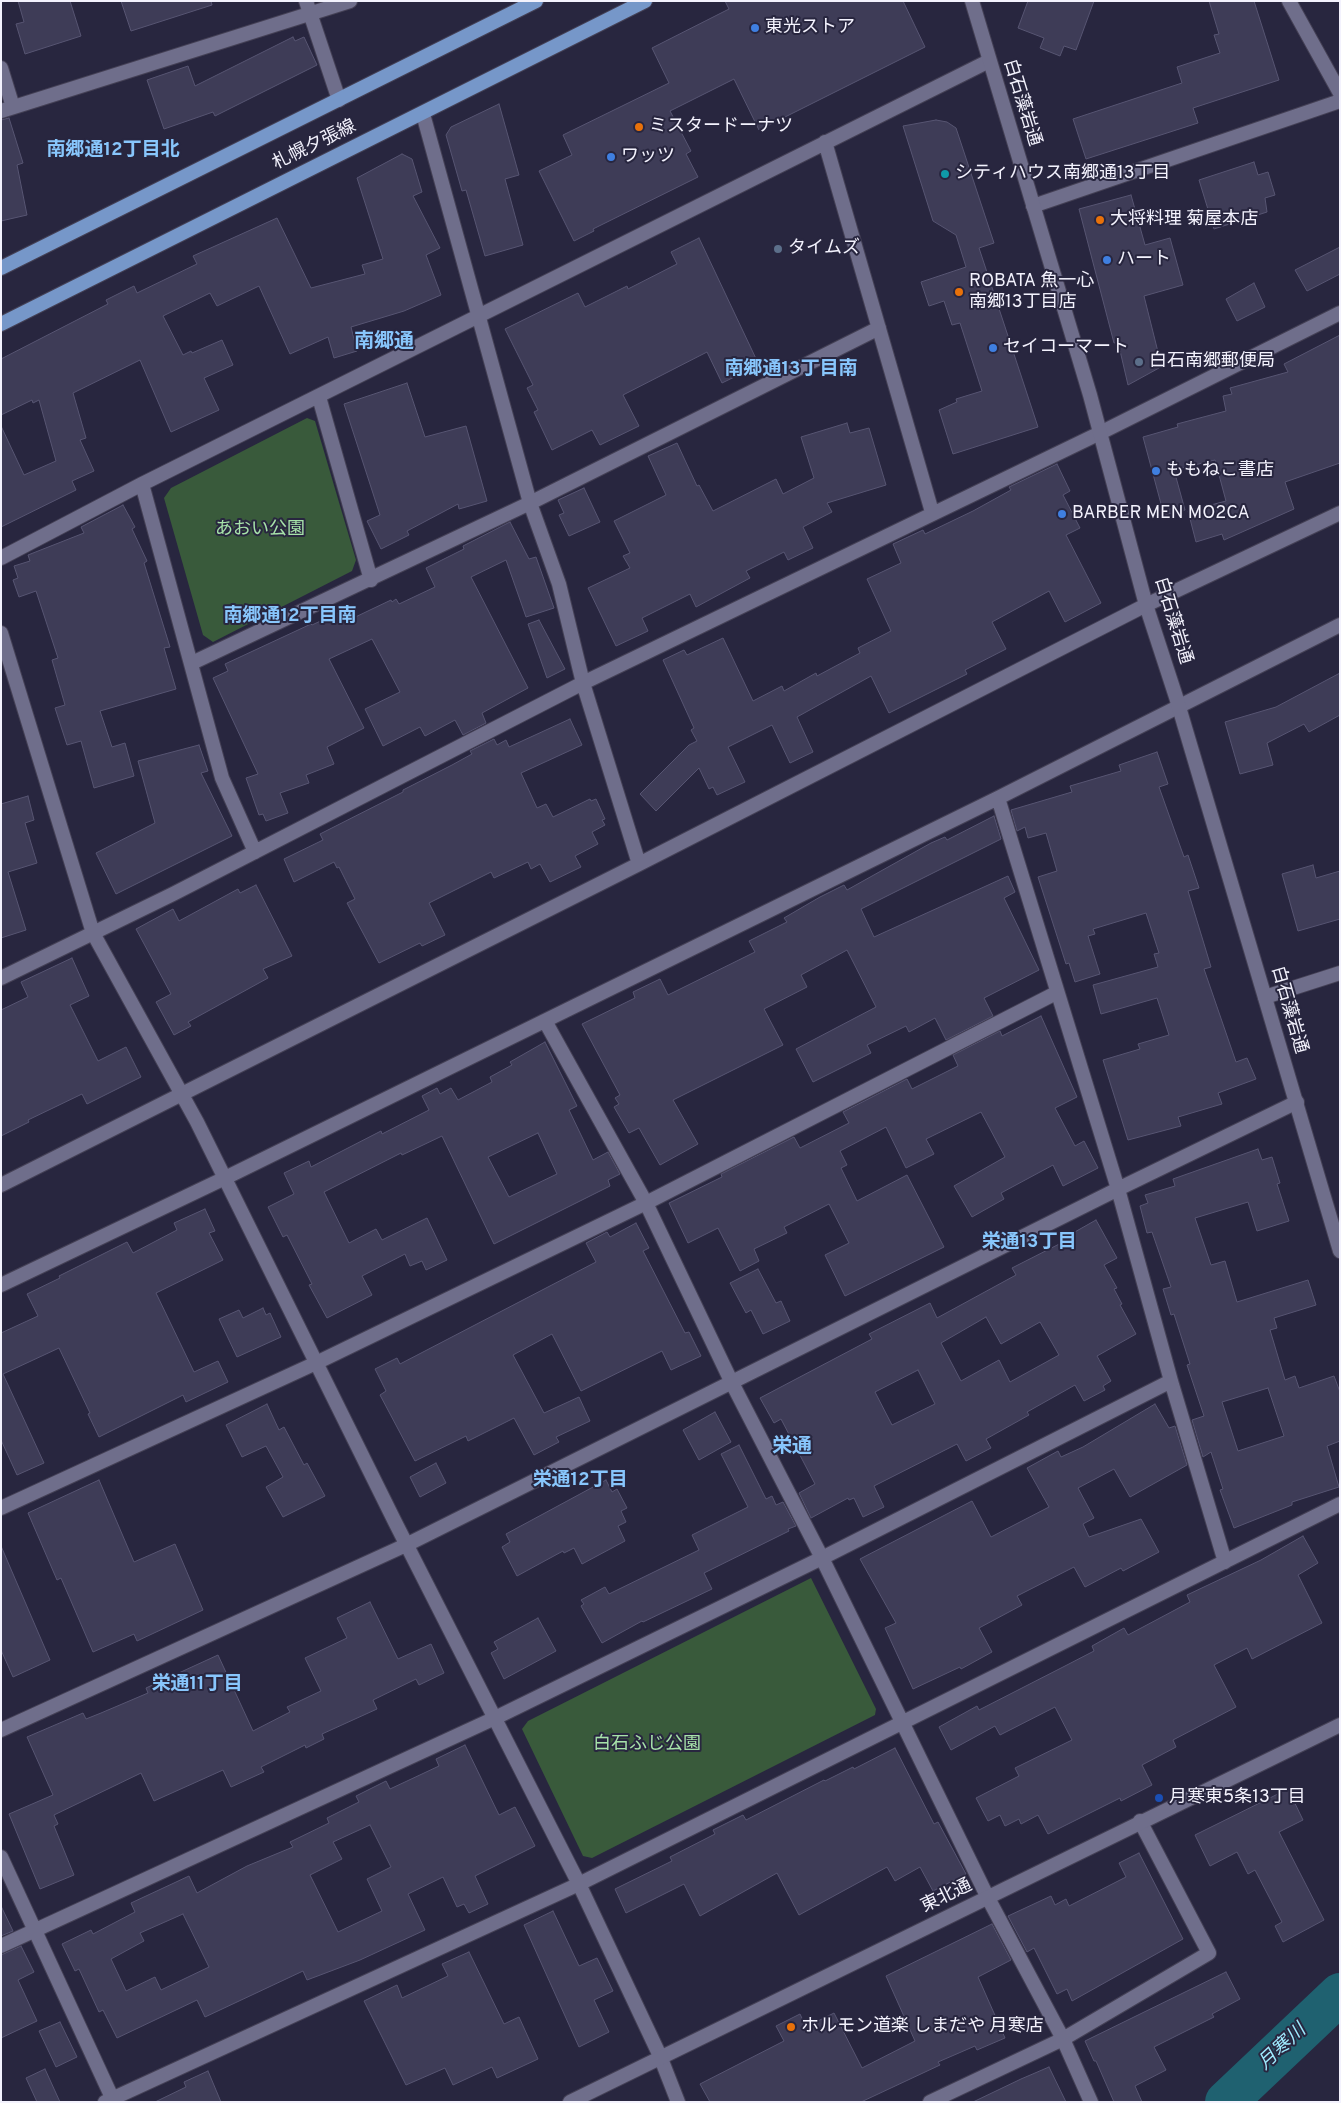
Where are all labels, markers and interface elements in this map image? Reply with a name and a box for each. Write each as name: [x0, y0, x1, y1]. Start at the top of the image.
place label: 東光ストア: [765, 17, 855, 39]
marker: 東光ストア: [749, 22, 761, 34]
street label: 白石藻岩通: [998, 57, 1044, 149]
place label: ミスタードーナツ: [649, 116, 793, 138]
street label: 札幌夕張線: [270, 117, 360, 175]
marker: ミスタードーナツ: [633, 121, 645, 133]
district label: 南郷通12丁目北: [46, 140, 180, 162]
place label: ワッツ: [621, 146, 675, 168]
marker: ワッツ: [605, 151, 617, 163]
place label: シティハウス南郷通13丁目: [955, 163, 1171, 185]
marker: シティハウス南郷通13丁目: [939, 168, 951, 180]
place label: 大将料理 菊屋本店: [1110, 209, 1258, 231]
marker: 大将料理 菊屋本店: [1094, 214, 1106, 226]
place label: タイムズ: [788, 238, 860, 260]
marker: タイムズ: [772, 243, 784, 255]
place label: ハート: [1117, 249, 1171, 271]
marker: ハート: [1101, 254, 1113, 266]
place label: ROBATA 魚一心 南郷13丁目店: [969, 271, 1094, 314]
marker: ROBATA 魚一心 南郷13丁目店: [953, 286, 965, 298]
district label: 南郷通: [354, 331, 414, 355]
place label: セイコーマート: [1003, 337, 1129, 359]
marker: セイコーマート: [987, 342, 999, 354]
place label: 白石南郷郵便局: [1149, 351, 1275, 373]
marker: 白石南郷郵便局: [1133, 356, 1145, 368]
district label: 南郷通13丁目南: [725, 359, 857, 381]
place label: ももねこ書店: [1166, 460, 1274, 482]
marker: ももねこ書店: [1150, 465, 1162, 477]
place label: BARBER MEN MO2CA: [1072, 503, 1250, 525]
marker: BARBER MEN MO2CA: [1056, 508, 1068, 520]
park label: あおい公園: [215, 519, 305, 541]
street label: 白石藻岩通: [1149, 575, 1195, 667]
district label: 南郷通12丁目南: [223, 606, 357, 628]
street label: 白石藻岩通: [1265, 964, 1311, 1056]
district label: 栄通13丁目: [982, 1232, 1076, 1254]
district label: 栄通: [772, 1436, 812, 1460]
district label: 栄通12丁目: [532, 1470, 628, 1492]
district label: 栄通11丁目: [151, 1674, 243, 1696]
park label: 白石ふじ公園: [593, 1734, 701, 1756]
place label: 月寒東5条13丁目: [1169, 1787, 1306, 1809]
marker: 月寒東5条13丁目: [1153, 1792, 1165, 1804]
street label: 東北通: [918, 1875, 976, 1919]
place label: ホルモン道楽 しまだや 月寒店: [801, 2016, 1043, 2038]
water label: 月寒川: [1254, 2020, 1312, 2076]
marker: ホルモン道楽 しまだや 月寒店: [785, 2021, 797, 2033]

